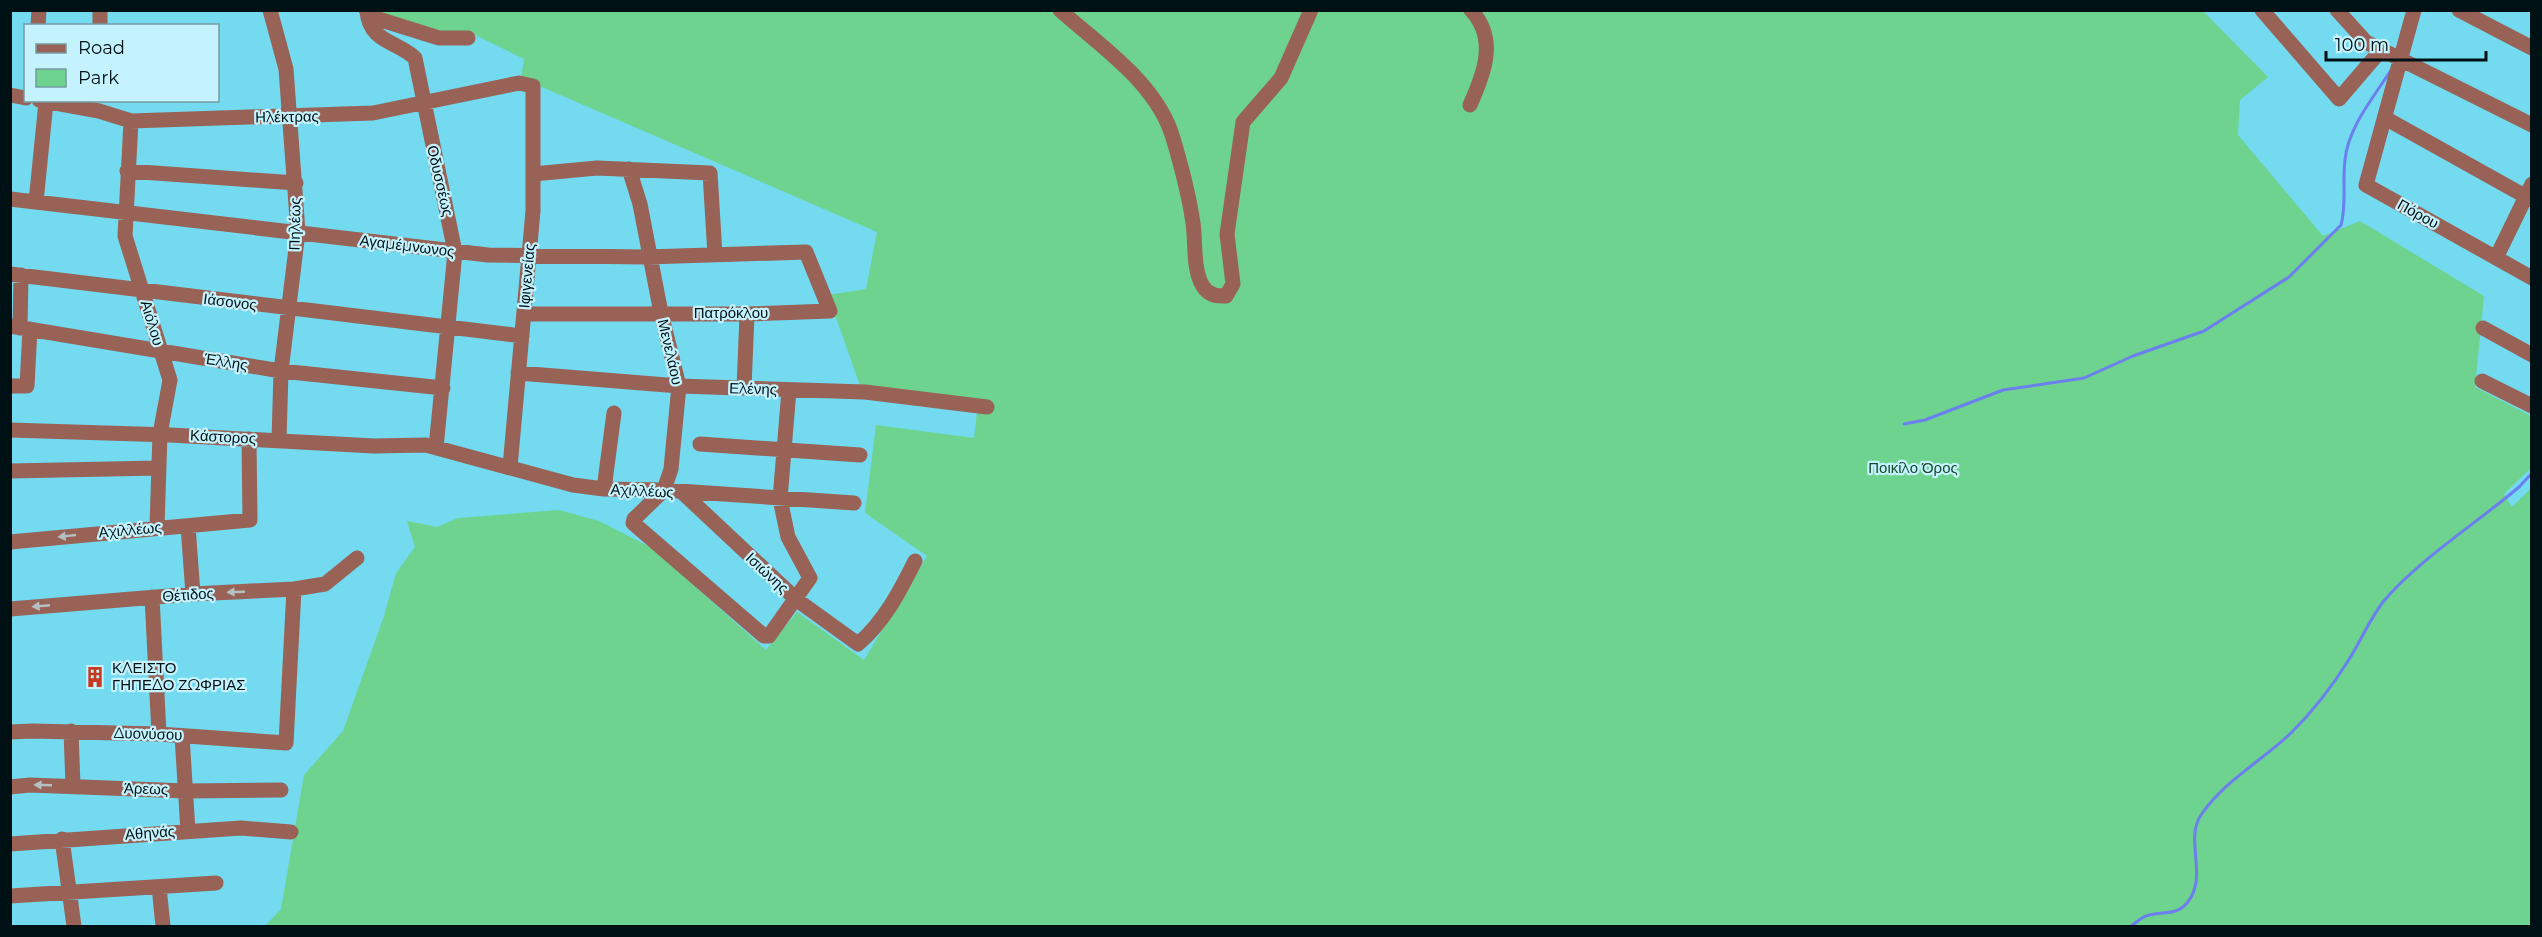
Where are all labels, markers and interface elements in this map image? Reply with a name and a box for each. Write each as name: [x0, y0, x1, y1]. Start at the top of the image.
legend: [24, 24, 219, 102]
scale bar: [2326, 24, 2486, 62]
text: 100 m: [2335, 34, 2389, 56]
text: Road: [78, 37, 125, 59]
text: Park: [78, 67, 119, 89]
street label: Ηλέκτρας: [255, 106, 319, 127]
street label: Οδυσσέως: [423, 143, 458, 218]
street label: Πόρου: [2394, 195, 2442, 233]
street label: Πηλέως: [285, 197, 304, 251]
street label: Αγαμέμνωνος: [359, 230, 455, 261]
street label: Ιφιγενείας: [514, 243, 539, 309]
street label: Ιάσονος: [202, 289, 258, 314]
street label: Αιόλου: [137, 298, 168, 348]
street label: Πατρόκλου: [694, 303, 768, 322]
street label: Μενελάου: [654, 317, 687, 387]
street label: Έλλης: [202, 349, 249, 374]
street label: Ελένης: [729, 378, 777, 399]
street label: Κάστορος: [190, 425, 256, 448]
park label: Ποικίλο Όρος: [1868, 458, 1958, 477]
street label: Αχιλλέως: [610, 479, 674, 502]
street label: Αχιλλέως: [98, 517, 162, 542]
one-way arrow: [57, 531, 76, 541]
street label: Ισιώνης: [742, 548, 793, 597]
street label: Θέτιδος: [162, 583, 214, 606]
one-way arrow: [226, 587, 245, 597]
one-way arrow: [32, 601, 51, 611]
place label: ΚΛΕΙΣΤΟ ΓΗΠΕΔΟ ΖΩΦΡΙΑΣ: [112, 658, 246, 694]
building icon: ΚΛΕΙΣΤΟ ΓΗΠΕΔΟ ΖΩΦΡΙΑΣ: [83, 665, 107, 689]
street label: Δυονύσου: [113, 723, 183, 744]
street label: Άρεως: [124, 778, 168, 799]
one-way arrow: [34, 781, 53, 790]
street label: Αθηνάς: [124, 821, 176, 844]

